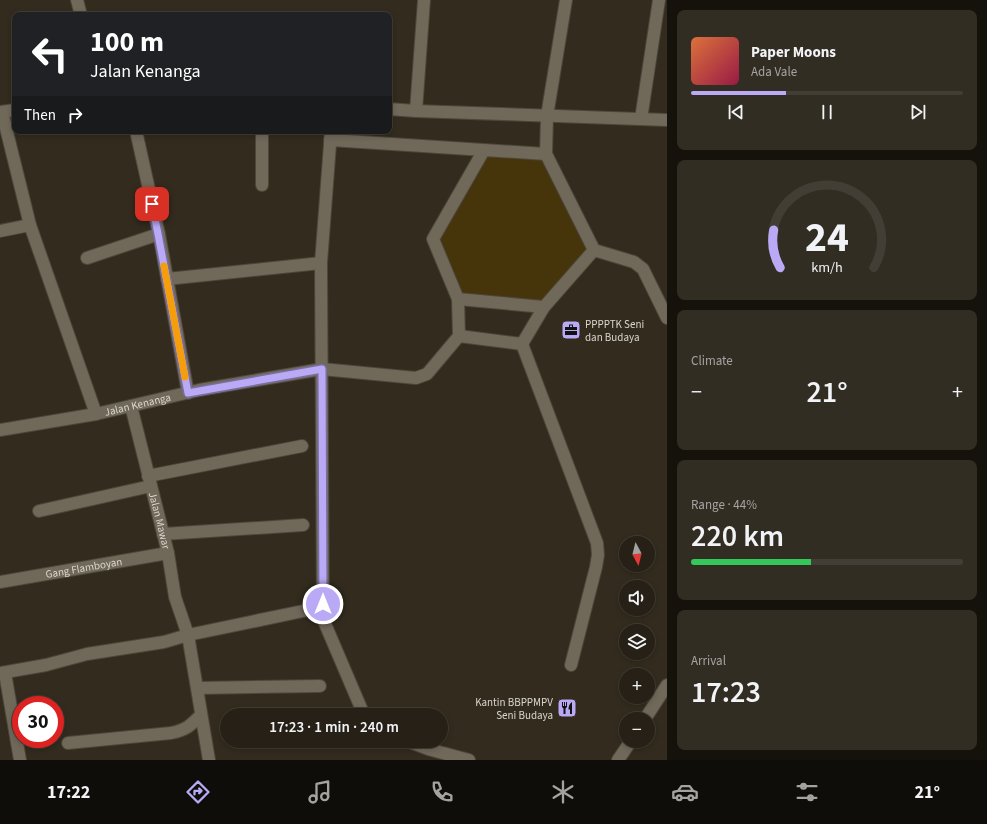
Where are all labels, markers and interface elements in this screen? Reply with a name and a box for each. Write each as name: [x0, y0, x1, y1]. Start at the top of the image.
text: 100 m: [90, 22, 164, 62]
icon: left: [24, 28, 76, 80]
text: Paper Moons: [751, 42, 836, 63]
text: Jalan Kenanga: [90, 59, 201, 84]
text: Ada Vale: [751, 63, 797, 81]
icon: previous: [725, 101, 747, 123]
icon: pause: [816, 101, 838, 123]
icon: next: [907, 101, 929, 123]
icon: right: [64, 104, 86, 126]
text: Then: [24, 105, 56, 126]
pin: [135, 187, 169, 221]
icon: arrive: [141, 193, 163, 215]
text: 24: [805, 208, 849, 268]
text: km/h: [811, 257, 843, 278]
place label: PPPPTK Seni dan Budaya: [585, 317, 644, 345]
office icon: PPPPTK Seni dan Budaya: [560, 319, 582, 341]
text: Climate: [691, 352, 733, 370]
text: 21°: [806, 371, 848, 414]
text: −: [691, 376, 702, 408]
text: +: [952, 376, 963, 408]
street label: Jalan Kenanga: [103, 389, 172, 419]
street label: Jalan Mawar: [145, 490, 174, 551]
text: Range · 44%: [691, 496, 757, 514]
text: 220 km: [691, 515, 784, 558]
north arrow: [619, 536, 655, 572]
map controls: [619, 536, 655, 748]
street label: Gang Flamboyan: [44, 554, 123, 582]
button: sound: [619, 580, 655, 616]
position arrow: [302, 583, 344, 625]
button: layers: [619, 624, 655, 660]
text: Arrival: [691, 652, 726, 670]
button: +: [619, 668, 655, 704]
text: 17:23: [691, 671, 761, 714]
place label: Kantin BBPPMPV Seni Budaya: [475, 695, 553, 723]
speed limit sign: 30: [12, 696, 64, 748]
restaurant icon: Kantin BBPPMPV Seni Budaya: [556, 697, 578, 719]
button: −: [619, 712, 655, 748]
text: 17:23 · 1 min · 240 m: [269, 717, 399, 738]
icon: directions: [184, 778, 212, 806]
icon: music: [306, 778, 334, 806]
icon: phone: [428, 778, 456, 806]
icon: climate: [549, 778, 577, 806]
icon: car: [671, 778, 699, 806]
icon: filters: [793, 778, 821, 806]
text: 17:22: [47, 780, 90, 805]
text: 21°: [915, 780, 940, 805]

